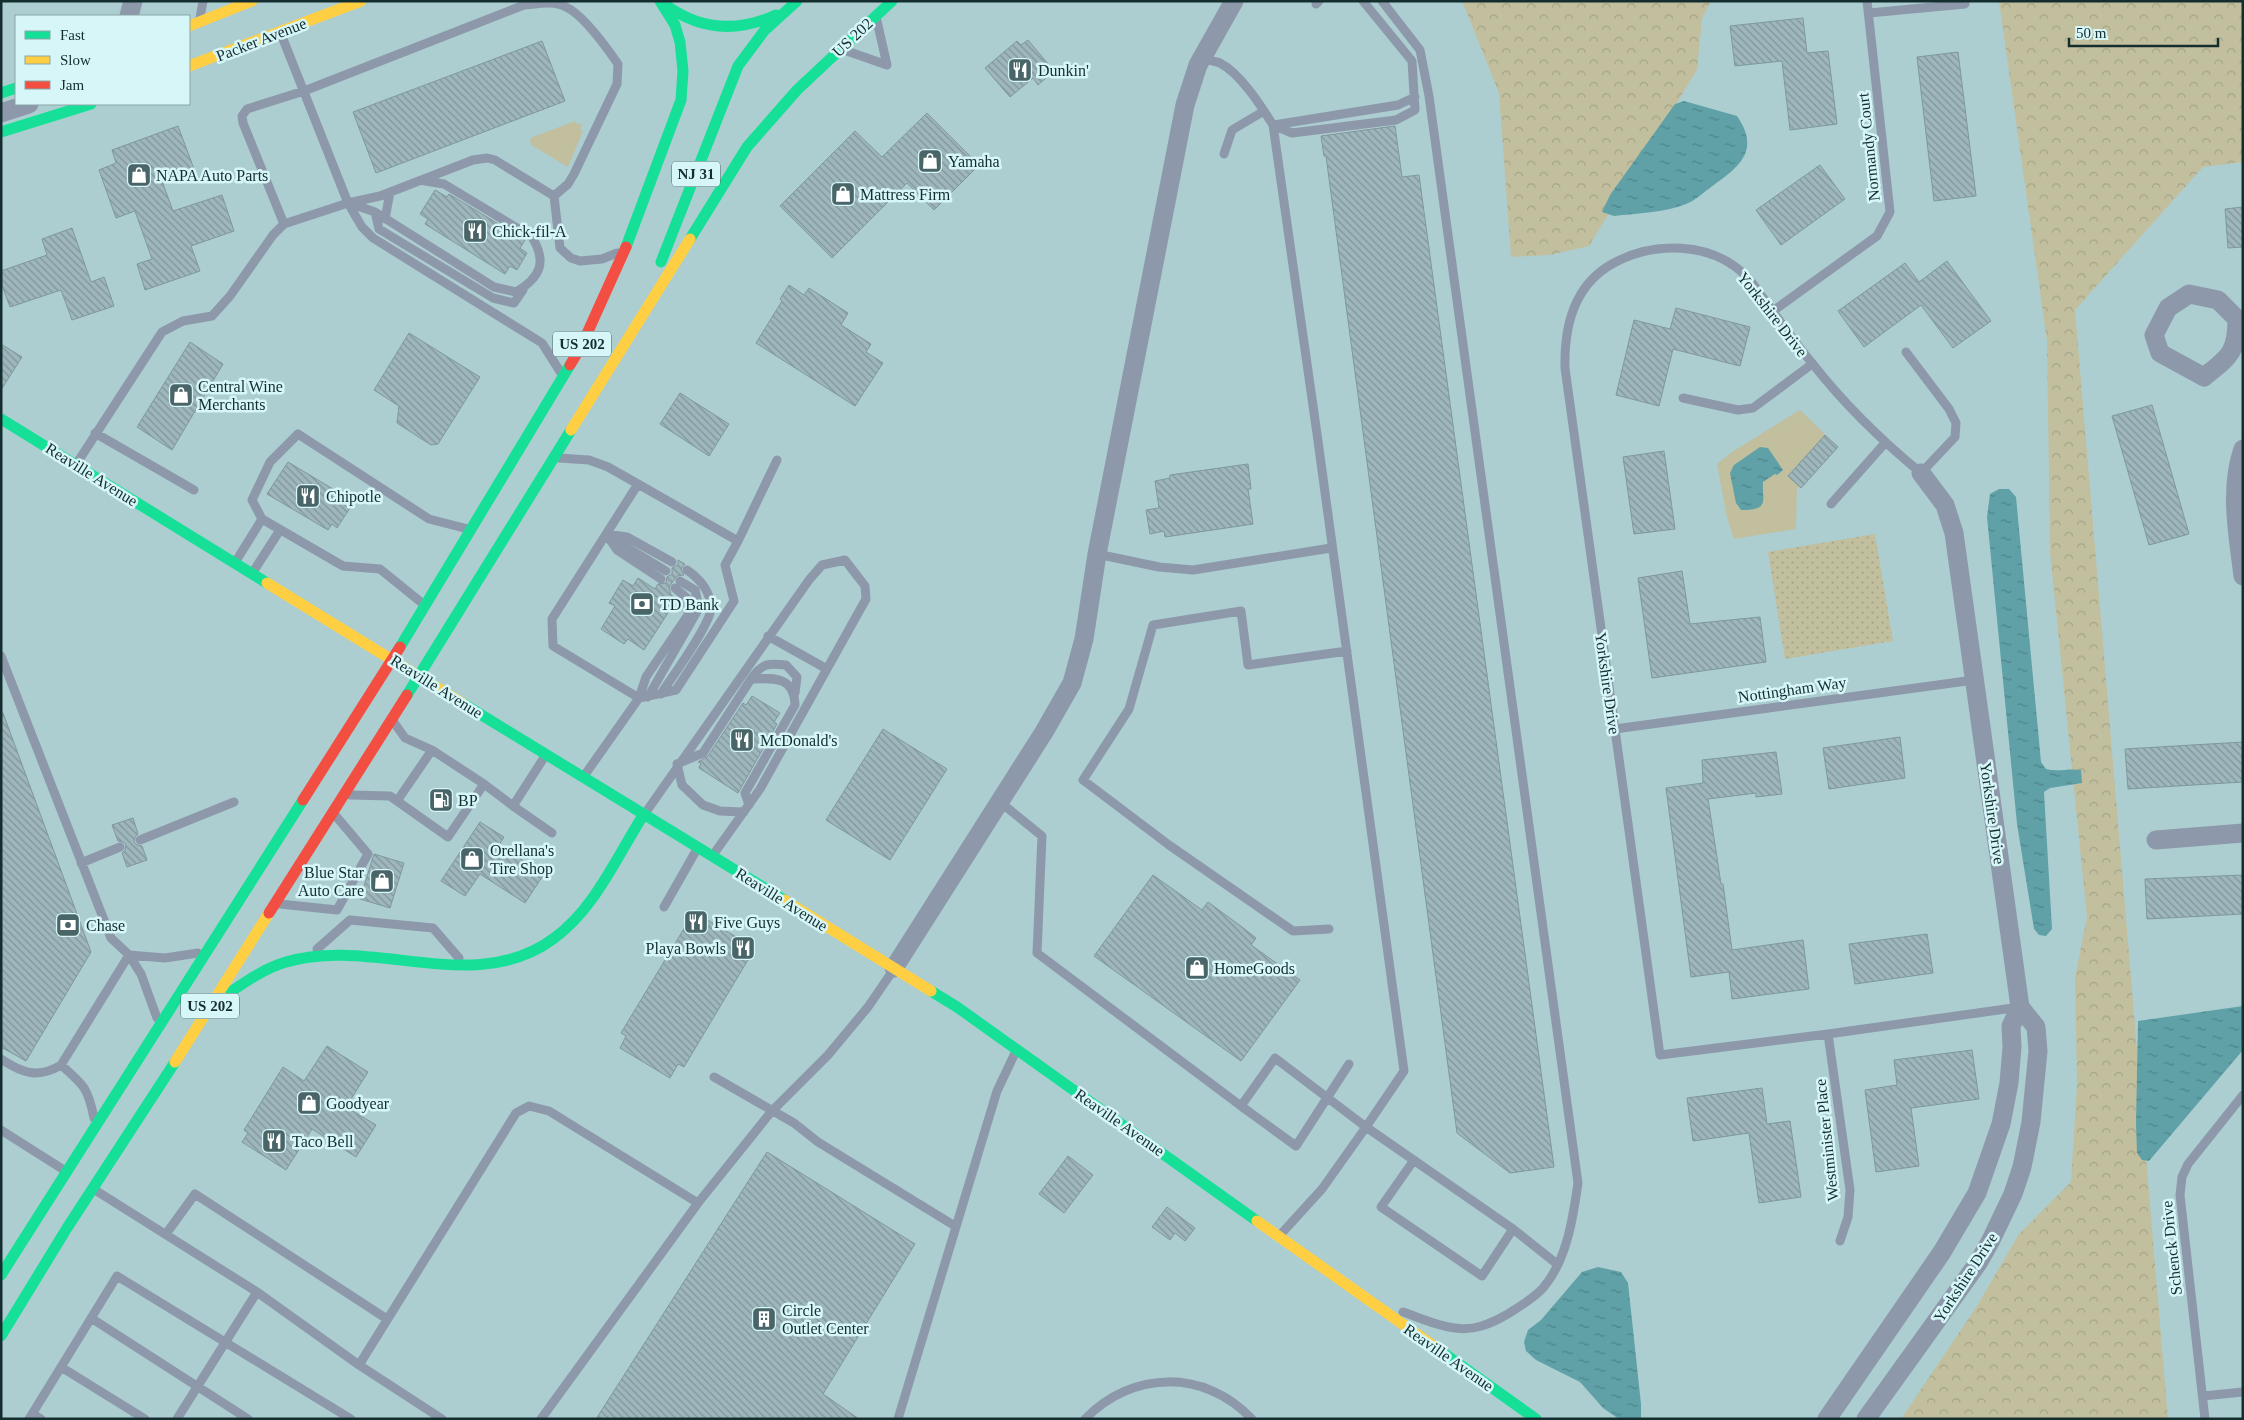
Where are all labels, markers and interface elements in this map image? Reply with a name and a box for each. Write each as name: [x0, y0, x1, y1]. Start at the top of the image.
street label: Packer Avenue: [214, 14, 309, 64]
legend: [15, 15, 190, 105]
street label: US 202: [829, 15, 876, 60]
scale bar: [2069, 15, 2218, 47]
text: 50 m: [2076, 25, 2107, 41]
text: Fast: [60, 27, 86, 43]
text: Slow: [60, 52, 91, 68]
restaurant icon: Dunkin': [1007, 57, 1033, 83]
place label: Dunkin': [1038, 62, 1089, 79]
text: Jam: [60, 77, 84, 93]
street label: Normandy Court: [1854, 91, 1884, 202]
shop icon: Yamaha: [917, 148, 943, 174]
place label: Yamaha: [948, 153, 1000, 170]
shop icon: NAPA Auto Parts: [126, 162, 152, 188]
road number: NJ 31: [672, 162, 720, 186]
place label: NAPA Auto Parts: [156, 167, 268, 184]
shop icon: Mattress Firm: [830, 181, 856, 207]
place label: Mattress Firm: [860, 186, 951, 203]
restaurant icon: Chick-fil-A: [462, 218, 488, 244]
place label: Chick-fil-A: [492, 223, 567, 240]
street label: Yorkshire Drive: [1734, 269, 1811, 360]
road number: US 202: [553, 332, 611, 356]
place label: Central Wine Merchants: [198, 378, 283, 413]
shop icon: Central Wine Merchants: [168, 382, 194, 408]
street label: Reaville Avenue: [43, 439, 141, 509]
restaurant icon: Chipotle: [295, 483, 321, 509]
place label: Chipotle: [326, 488, 381, 506]
bank icon: TD Bank: [629, 591, 655, 617]
place label: TD Bank: [660, 596, 719, 613]
street label: Yorkshire Drive: [1592, 631, 1623, 735]
street label: Reaville Avenue: [388, 651, 486, 721]
street label: Nottingham Way: [1737, 673, 1847, 706]
restaurant icon: McDonald's: [729, 727, 755, 753]
place label: McDonald's: [760, 732, 838, 749]
street label: Yorkshire Drive: [1977, 761, 2008, 865]
fuel station icon: BP: [428, 787, 454, 813]
place label: BP: [458, 792, 478, 809]
place label: Orellana's Tire Shop: [490, 842, 554, 878]
shop icon: Orellana's Tire Shop: [459, 846, 485, 872]
place label: Blue Star Auto Care: [298, 864, 365, 899]
street label: Reaville Avenue: [733, 864, 831, 934]
shop icon: Blue Star Auto Care: [369, 868, 395, 894]
restaurant icon: Five Guys: [683, 909, 709, 935]
bank icon: Chase: [55, 912, 81, 938]
place label: Five Guys: [714, 914, 780, 932]
place label: Chase: [86, 917, 125, 934]
restaurant icon: Playa Bowls: [730, 935, 756, 961]
place label: Playa Bowls: [646, 940, 726, 958]
shop icon: HomeGoods: [1184, 955, 1210, 981]
place label: HomeGoods: [1214, 960, 1295, 977]
road number: US 202: [181, 994, 239, 1018]
street label: Westminister Place: [1812, 1078, 1841, 1202]
street label: Reaville Avenue: [1072, 1085, 1168, 1159]
shop icon: Goodyear: [296, 1090, 322, 1116]
place label: Goodyear: [326, 1095, 390, 1113]
restaurant icon: Taco Bell: [261, 1128, 287, 1154]
place label: Taco Bell: [292, 1133, 354, 1150]
street label: Schenck Drive: [2158, 1200, 2185, 1296]
street label: Yorkshire Drive: [1930, 1230, 2001, 1325]
place label: Circle Outlet Center: [782, 1302, 869, 1337]
building icon: Circle Outlet Center: [751, 1306, 777, 1332]
street label: Reaville Avenue: [1401, 1320, 1497, 1394]

